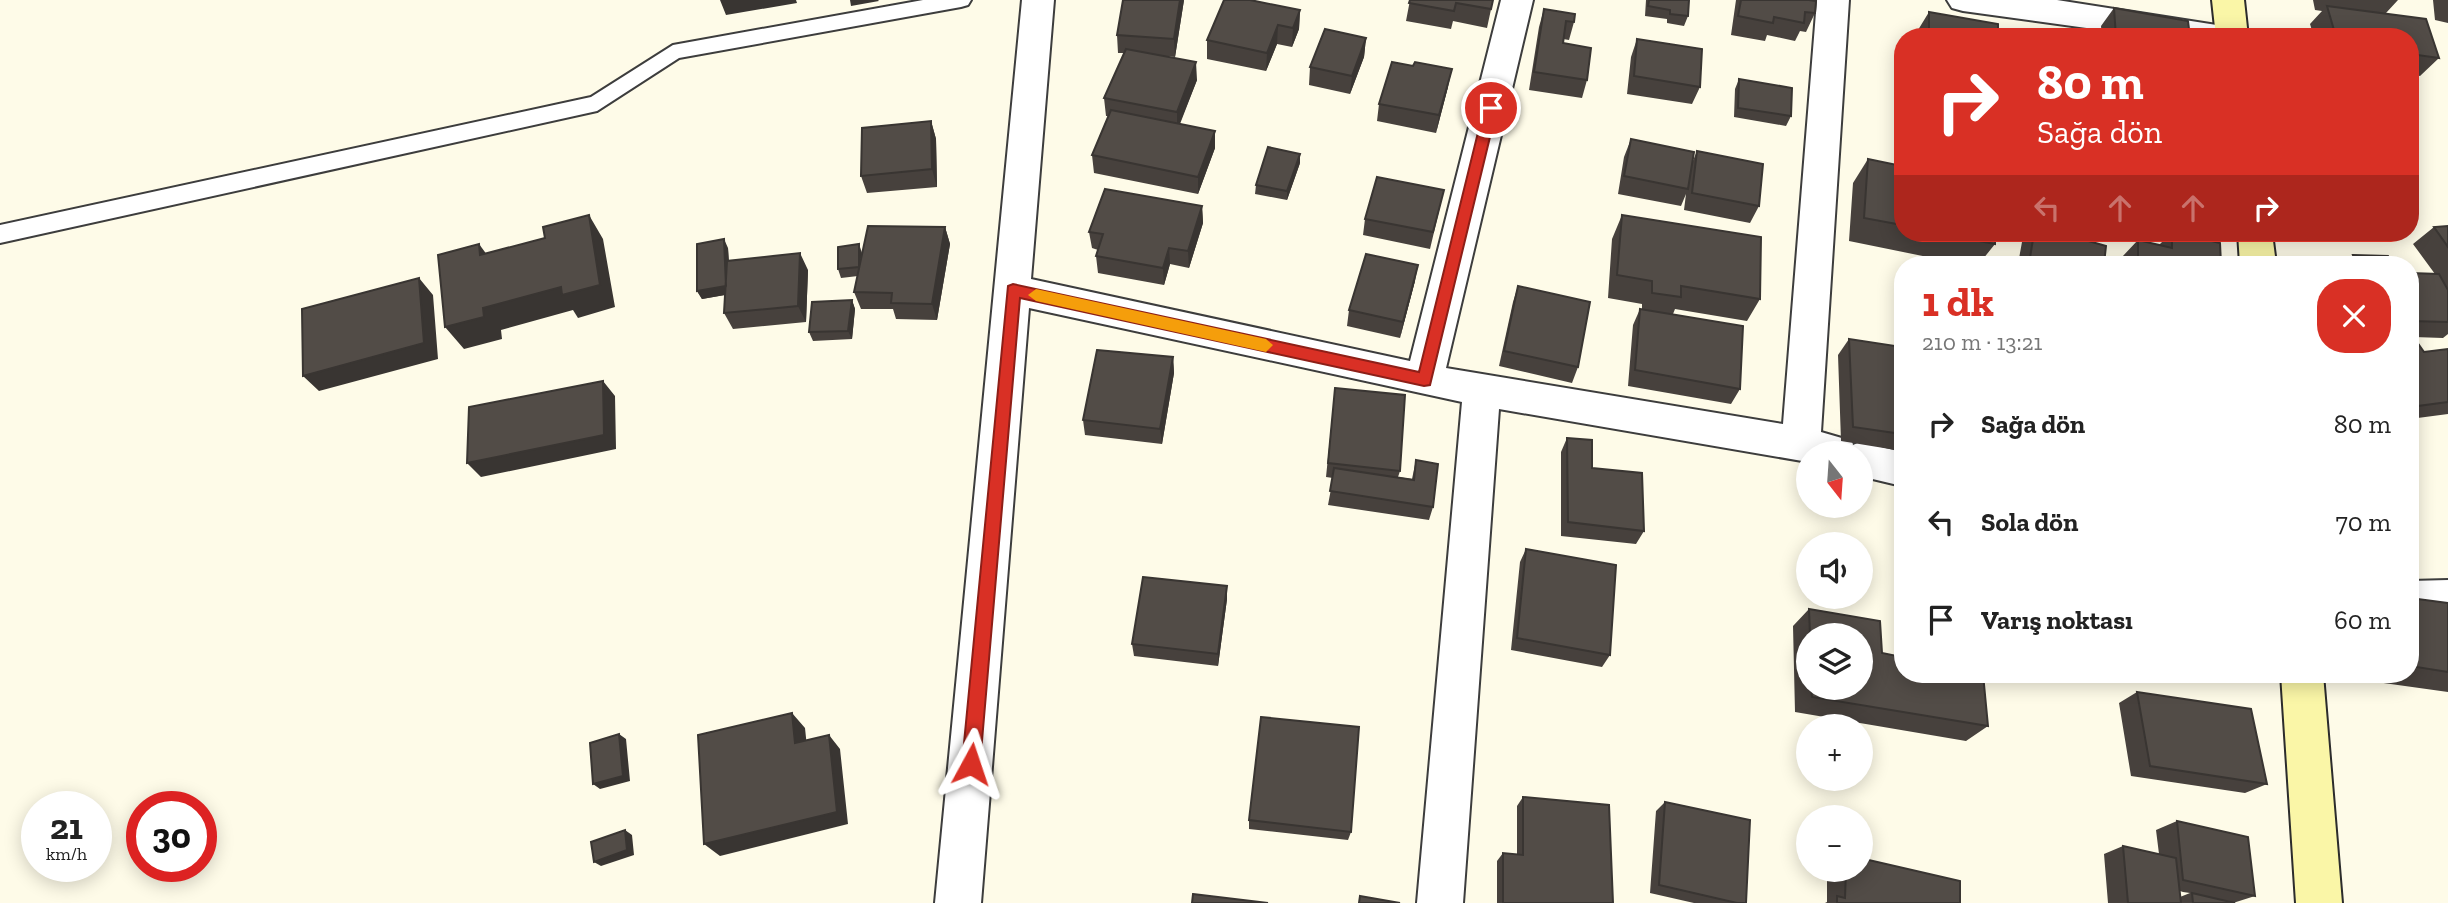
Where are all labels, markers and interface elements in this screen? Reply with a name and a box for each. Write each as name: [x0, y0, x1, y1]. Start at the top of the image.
text: 80 m: [2037, 53, 2144, 112]
icon: right: [1922, 56, 2013, 147]
pin: [1461, 78, 1521, 138]
icon: arrive: [1472, 89, 1510, 127]
text: Sağa dön: [2037, 113, 2162, 151]
icon: left: [2028, 189, 2066, 227]
icon: ahead: [2101, 189, 2139, 227]
icon: ahead: [2174, 189, 2212, 227]
icon: right: [2247, 189, 2285, 227]
text: 1 dk: [1922, 276, 1994, 327]
button: close: [2317, 279, 2391, 353]
text: 210 m · 13:21: [1922, 328, 2042, 356]
icon: right: [1922, 405, 1960, 443]
text: Sağa dön: [1981, 408, 2085, 440]
text: 80 m: [2334, 408, 2391, 440]
north arrow: [1796, 441, 1872, 518]
map controls: [1796, 441, 1873, 882]
icon: left: [1922, 503, 1960, 541]
text: Sola dön: [1981, 506, 2078, 538]
text: 70 m: [2335, 506, 2391, 538]
button: sound: [1796, 532, 1873, 609]
icon: arrive: [1922, 601, 1960, 639]
text: Varış noktası: [1981, 604, 2133, 636]
text: 60 m: [2334, 604, 2391, 636]
button: layers: [1796, 623, 1873, 700]
button: +: [1796, 714, 1873, 791]
position arrow: [934, 727, 1008, 801]
speed limit sign: 30: [126, 791, 217, 882]
button: −: [1796, 805, 1873, 882]
text: 21: [50, 806, 83, 848]
text: km/h: [46, 843, 87, 865]

